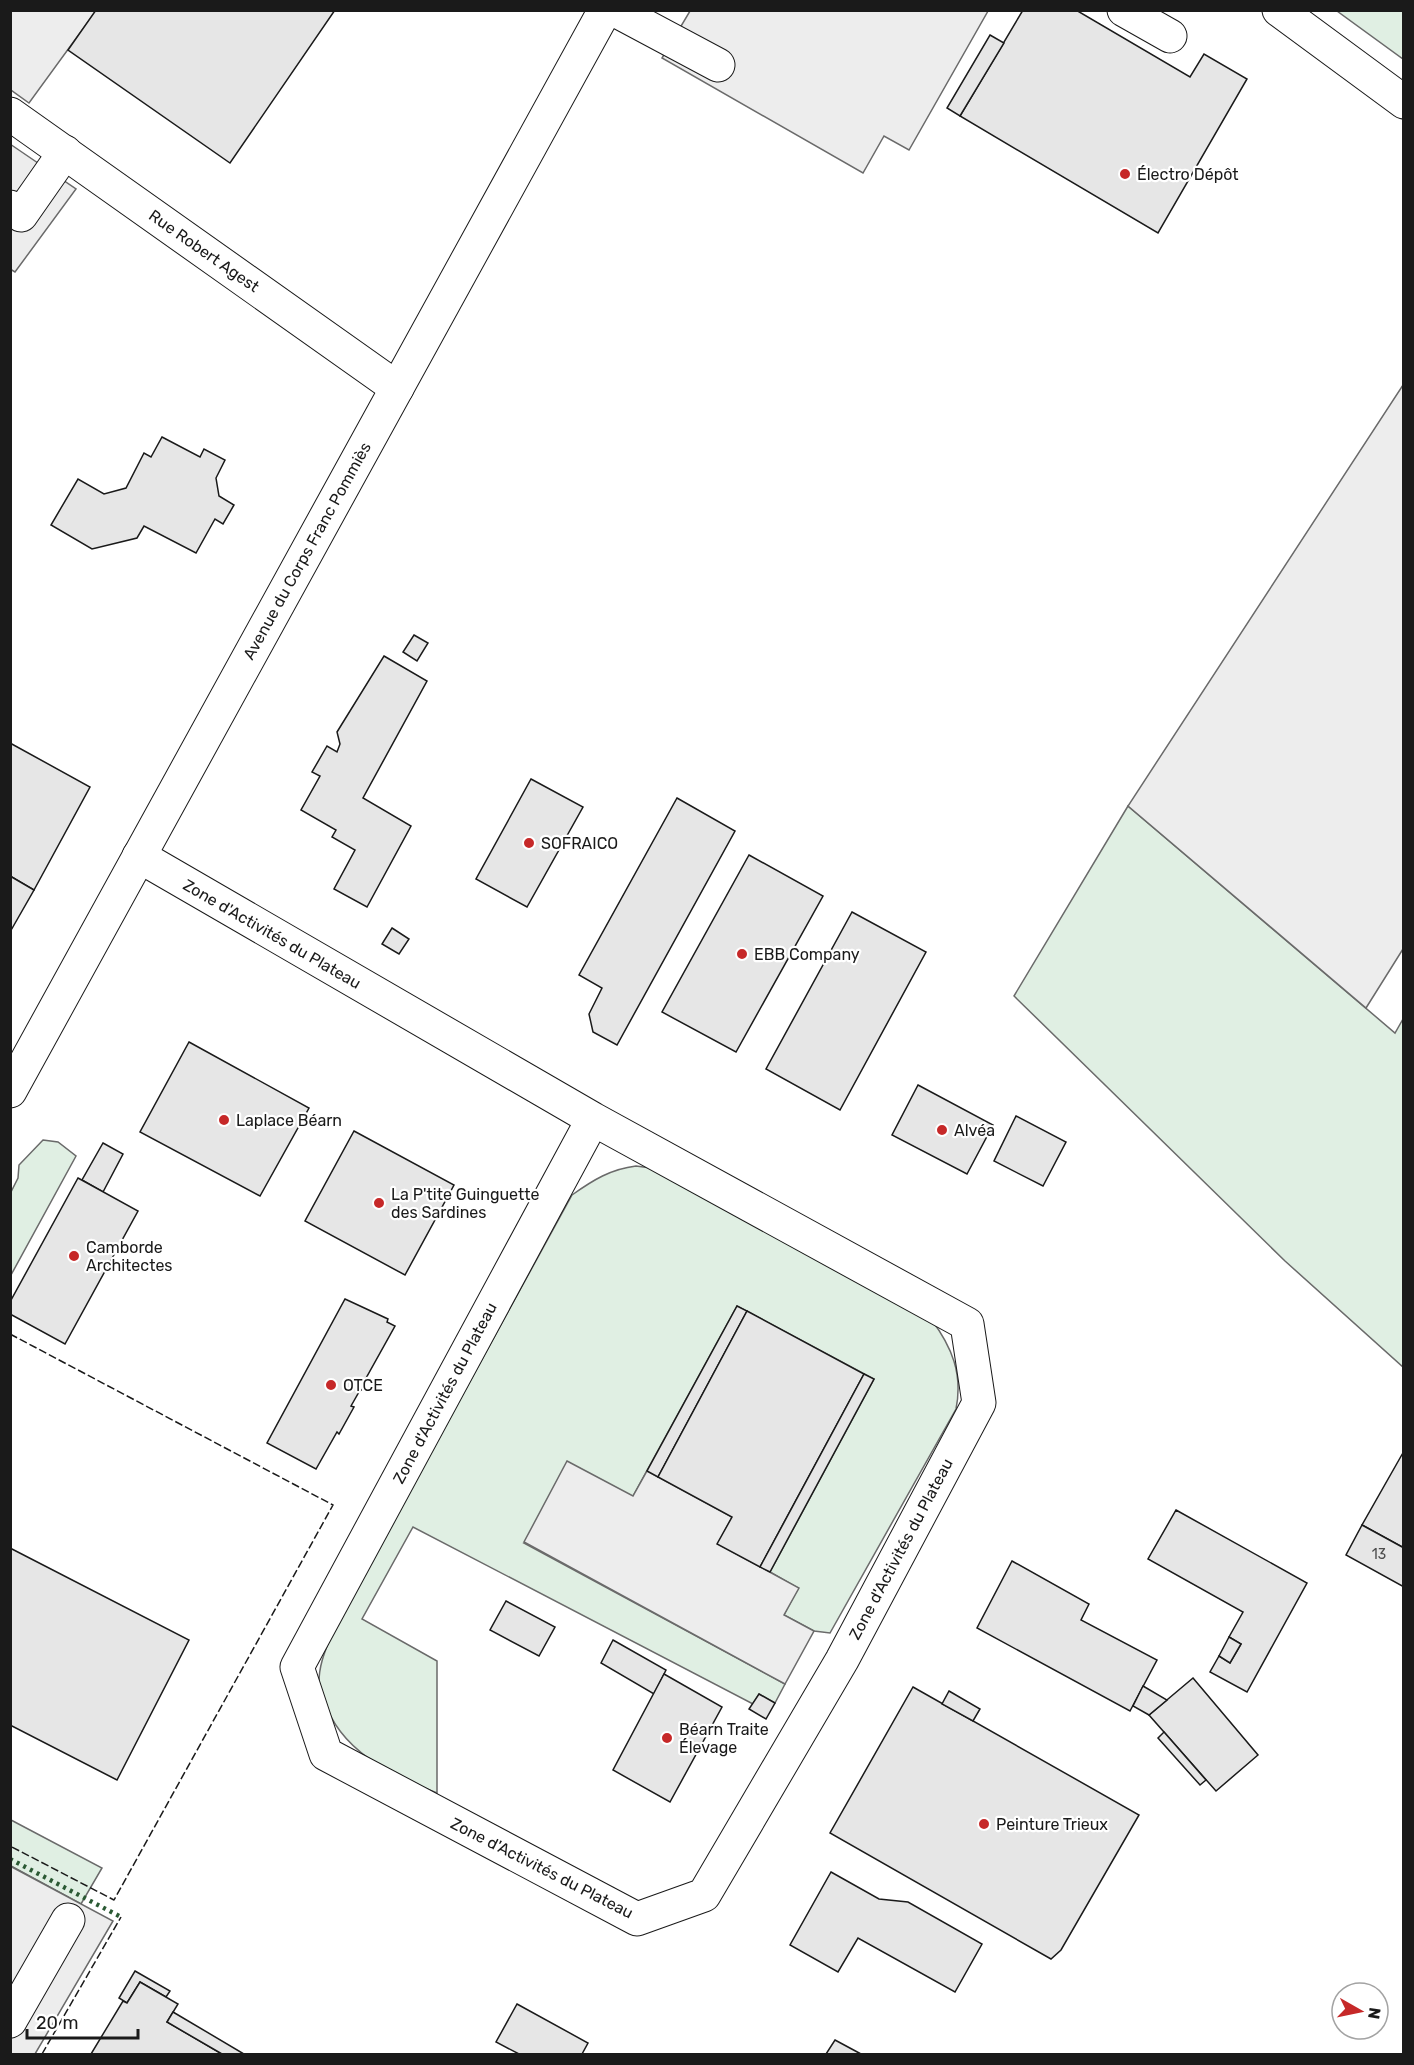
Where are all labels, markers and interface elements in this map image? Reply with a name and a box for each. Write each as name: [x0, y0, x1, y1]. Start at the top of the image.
place label: Électro Dépôt: [1137, 165, 1239, 184]
marker: Électro Dépôt: [1118, 167, 1132, 181]
street label: Rue Robert Agest: [145, 206, 263, 296]
street label: Avenue du Corps Franc Pommiès: [239, 439, 375, 663]
place label: SOFRAICO: [541, 834, 618, 853]
marker: SOFRAICO: [522, 836, 536, 850]
street label: Zone d'Activités du Plateau: [180, 875, 364, 993]
place label: EBB Company: [754, 945, 860, 964]
marker: EBB Company: [735, 947, 749, 961]
place label: Laplace Béarn: [236, 1111, 342, 1130]
marker: Laplace Béarn: [217, 1113, 231, 1127]
place label: Alvéa: [954, 1121, 995, 1140]
marker: Alvéa: [935, 1123, 949, 1137]
place label: La P'tite Guinguette des Sardines: [391, 1185, 539, 1222]
marker: La P'tite Guinguette des Sardines: [372, 1196, 386, 1210]
place label: Camborde Architectes: [86, 1238, 173, 1275]
marker: Camborde Architectes: [67, 1249, 81, 1263]
street label: Zone d'Activités du Plateau: [389, 1299, 501, 1487]
place label: OTCE: [343, 1376, 383, 1395]
marker: OTCE: [324, 1378, 338, 1392]
street label: Zone d'Activités du Plateau: [845, 1455, 957, 1643]
house number: 13: [1372, 1546, 1386, 1563]
place label: Béarn Traite Élevage: [679, 1720, 769, 1757]
marker: Béarn Traite Élevage: [660, 1731, 674, 1745]
street label: Zone d'Activités du Plateau: [448, 1814, 636, 1922]
place label: Peinture Trieux: [996, 1815, 1108, 1834]
marker: Peinture Trieux: [977, 1817, 991, 1831]
north arrow: [1330, 1981, 1390, 2041]
scale bar: [27, 2002, 138, 2040]
text: N: [1364, 2006, 1385, 2020]
text: 20 m: [36, 2012, 78, 2034]

